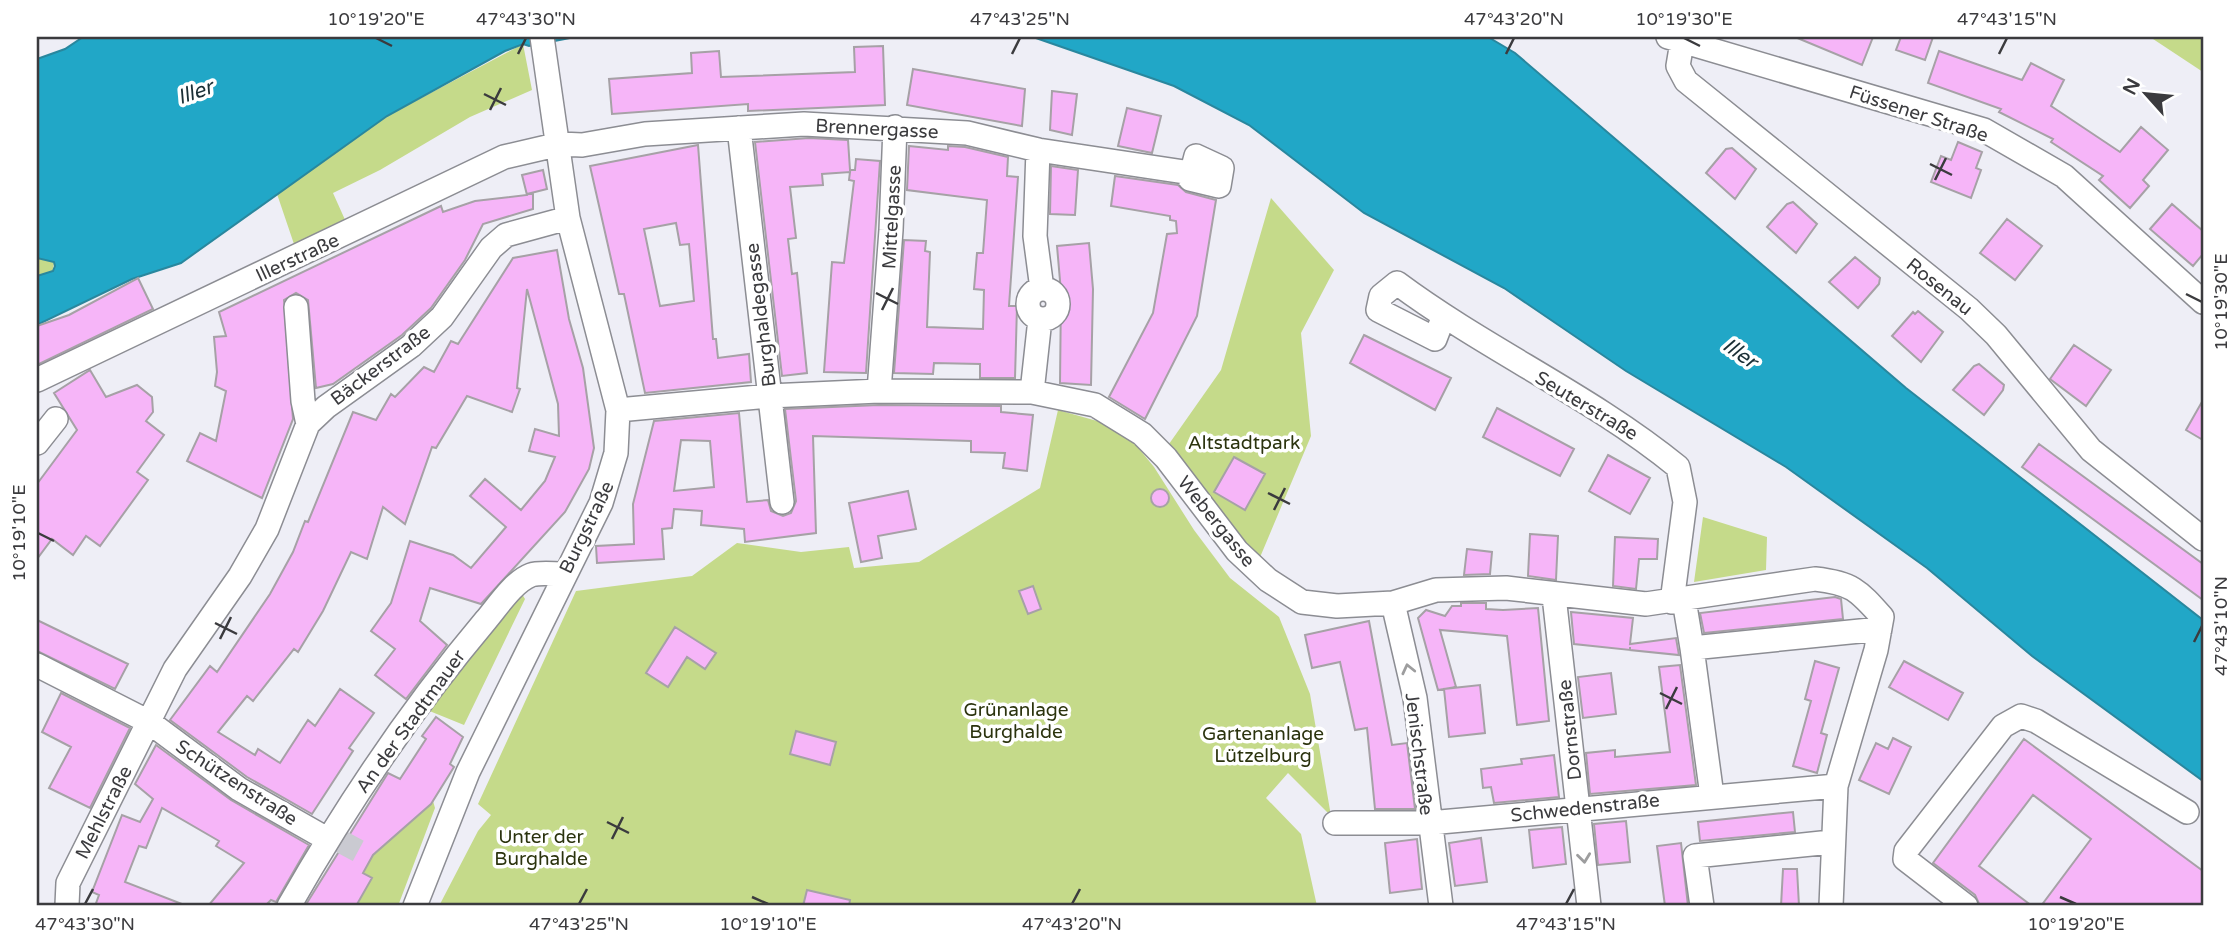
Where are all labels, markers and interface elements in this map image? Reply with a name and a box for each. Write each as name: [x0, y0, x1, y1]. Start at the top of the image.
text: 10°19'20"E: [327, 8, 425, 30]
text: 47°43'30"N: [476, 8, 576, 30]
text: 47°43'25"N: [970, 8, 1070, 30]
text: 47°43'20"N: [1464, 8, 1564, 30]
text: 10°19'30"E: [1635, 8, 1733, 30]
text: 47°43'15"N: [1957, 8, 2057, 30]
north arrow: [2110, 60, 2180, 130]
water label: Iller: [174, 74, 219, 110]
text: N: [2118, 75, 2145, 99]
street label: Füssener Straße: [1846, 81, 1991, 147]
street label: Brennergasse: [815, 115, 939, 143]
street label: Mittelgasse: [878, 164, 906, 270]
street label: Illerstraße: [252, 229, 343, 287]
street label: Burghaldegasse: [741, 242, 781, 388]
street label: Rosenau: [1902, 253, 1977, 320]
text: 10°19'30"E: [2210, 253, 2232, 351]
street label: Bäckerstraße: [327, 321, 435, 410]
water label: Iller: [1718, 333, 1764, 376]
street label: Seuterstraße: [1531, 367, 1642, 445]
park label: Altstadtpark: [1188, 432, 1300, 454]
street label: Webergasse: [1173, 472, 1260, 571]
street label: Burgstraße: [555, 478, 619, 577]
text: 10°19'10"E: [8, 484, 30, 582]
text: 47°43'10"N: [2210, 576, 2232, 676]
street label: An der Stadtmauer: [351, 645, 471, 797]
one-way arrow: [1402, 663, 1417, 675]
street label: Dornstraße: [1554, 679, 1586, 781]
street label: Jenischstraße: [1401, 692, 1437, 817]
park label: Grünanlage Burghalde: [963, 699, 1069, 743]
park label: Gartenanlage Lützelburg: [1202, 723, 1324, 767]
street label: Schützenstraße: [172, 735, 301, 830]
street label: Mehlstraße: [71, 762, 137, 863]
street label: Schwedenstraße: [1509, 789, 1661, 827]
park label: Unter der Burghalde: [494, 826, 588, 870]
one-way arrow: [1576, 853, 1591, 864]
text: 47°43'30"N: [35, 913, 135, 935]
text: 47°43'25"N: [529, 913, 629, 935]
text: 10°19'10"E: [719, 913, 817, 935]
text: 47°43'20"N: [1022, 913, 1122, 935]
text: 47°43'15"N: [1516, 913, 1616, 935]
text: 10°19'20"E: [2027, 913, 2125, 935]

